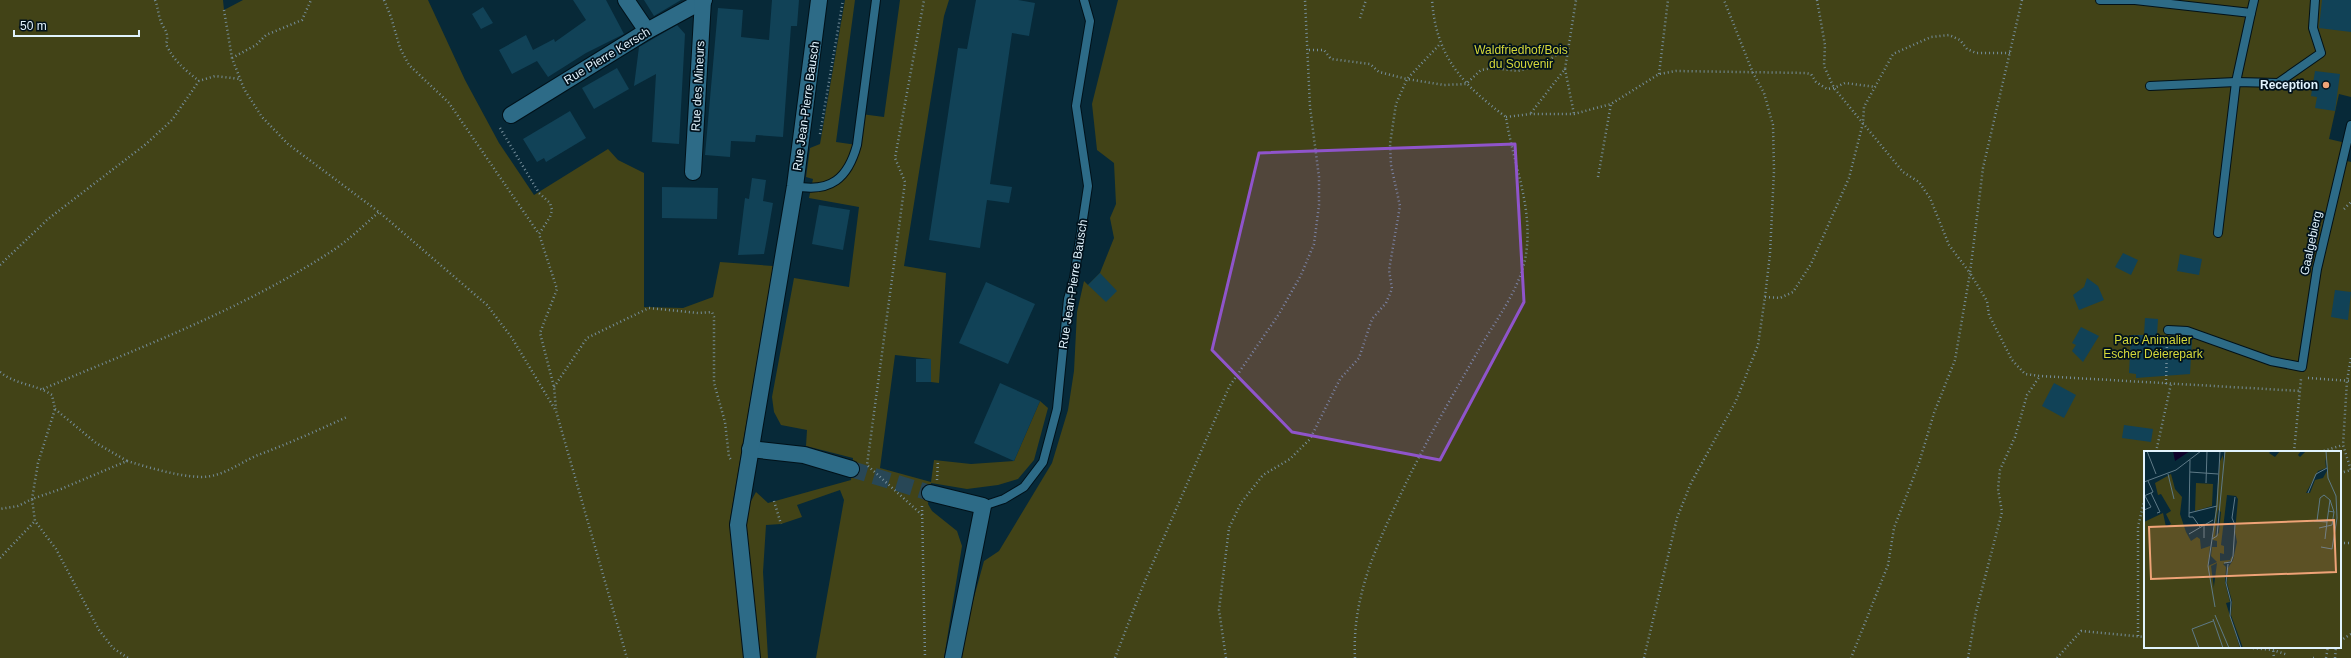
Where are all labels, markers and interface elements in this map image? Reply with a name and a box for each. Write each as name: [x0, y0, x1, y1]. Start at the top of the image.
scale bar: [14, 12, 139, 38]
text: 50 m: [20, 19, 47, 33]
street label: Rue Pierre Kersch: [561, 25, 653, 87]
street label: Rue des Mineurs: [689, 40, 707, 132]
street label: Rue Jean-Pierre Bausch: [790, 40, 822, 172]
park label: Waldfriedhof/Bois du Souvenir: [1474, 43, 1568, 71]
place label: Reception: [2260, 78, 2318, 92]
marker: Reception: [2321, 80, 2331, 90]
street label: Gaalgebierg: [2297, 210, 2325, 276]
street label: Rue Jean-Pierre Bausch: [1056, 218, 1090, 350]
park label: Parc Animalier Escher Déierepark: [2103, 333, 2204, 361]
inset map: [2144, 451, 2341, 648]

